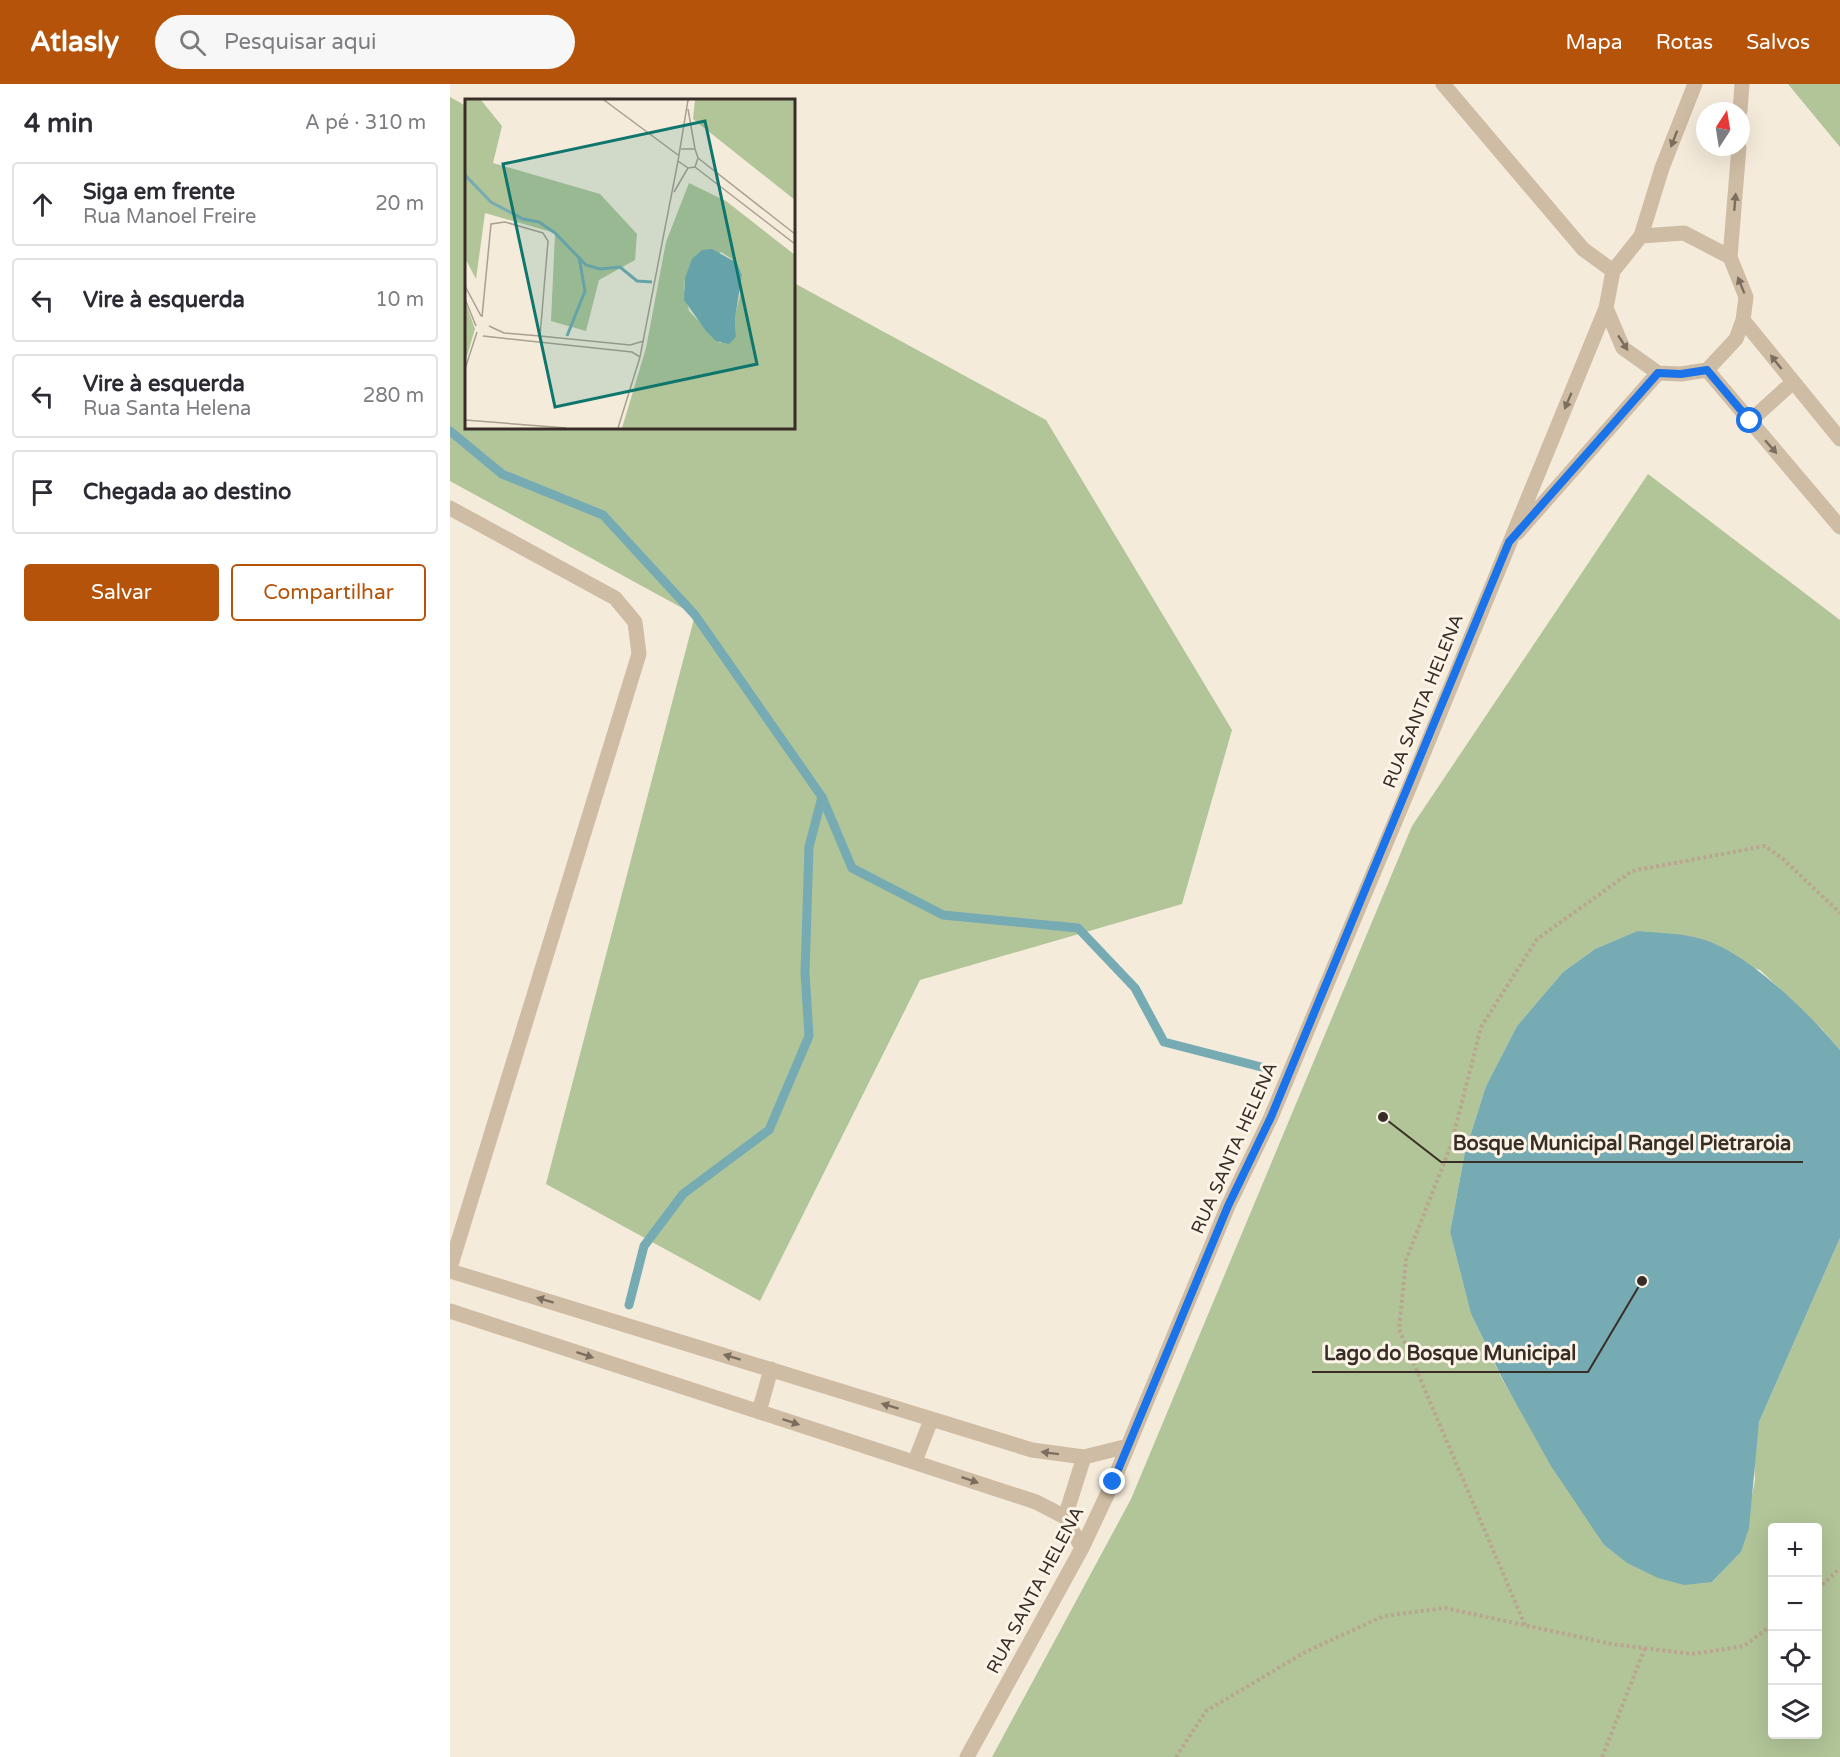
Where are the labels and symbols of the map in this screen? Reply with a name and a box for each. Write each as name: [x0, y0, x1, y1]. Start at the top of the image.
inset map: [465, 99, 795, 429]
north arrow: [1696, 102, 1750, 156]
one-way arrow: [1668, 130, 1678, 148]
one-way arrow: [1730, 193, 1740, 212]
one-way arrow: [1736, 276, 1745, 294]
one-way arrow: [1618, 335, 1629, 352]
one-way arrow: [1770, 354, 1783, 370]
one-way arrow: [1563, 392, 1572, 410]
route start: [1736, 407, 1762, 433]
one-way arrow: [1765, 439, 1778, 455]
street label: RUA SANTA HELENA: [1378, 611, 1468, 791]
street label: RUA SANTA HELENA: [1186, 1059, 1282, 1237]
callout: Bosque Municipal Rangel Pietraroia: [1441, 1124, 1803, 1162]
text: Bosque Municipal Rangel Pietraroia: [1453, 1132, 1791, 1156]
one-way arrow: [536, 1295, 554, 1304]
callout: Lago do Bosque Municipal: [1312, 1334, 1588, 1372]
text: Lago do Bosque Municipal: [1324, 1342, 1576, 1366]
one-way arrow: [576, 1351, 594, 1360]
one-way arrow: [723, 1352, 741, 1361]
one-way arrow: [881, 1401, 899, 1411]
one-way arrow: [782, 1418, 800, 1427]
one-way arrow: [1041, 1448, 1060, 1457]
route end: [1099, 1468, 1125, 1494]
one-way arrow: [962, 1476, 980, 1485]
street label: RUA SANTA HELENA: [982, 1503, 1088, 1677]

